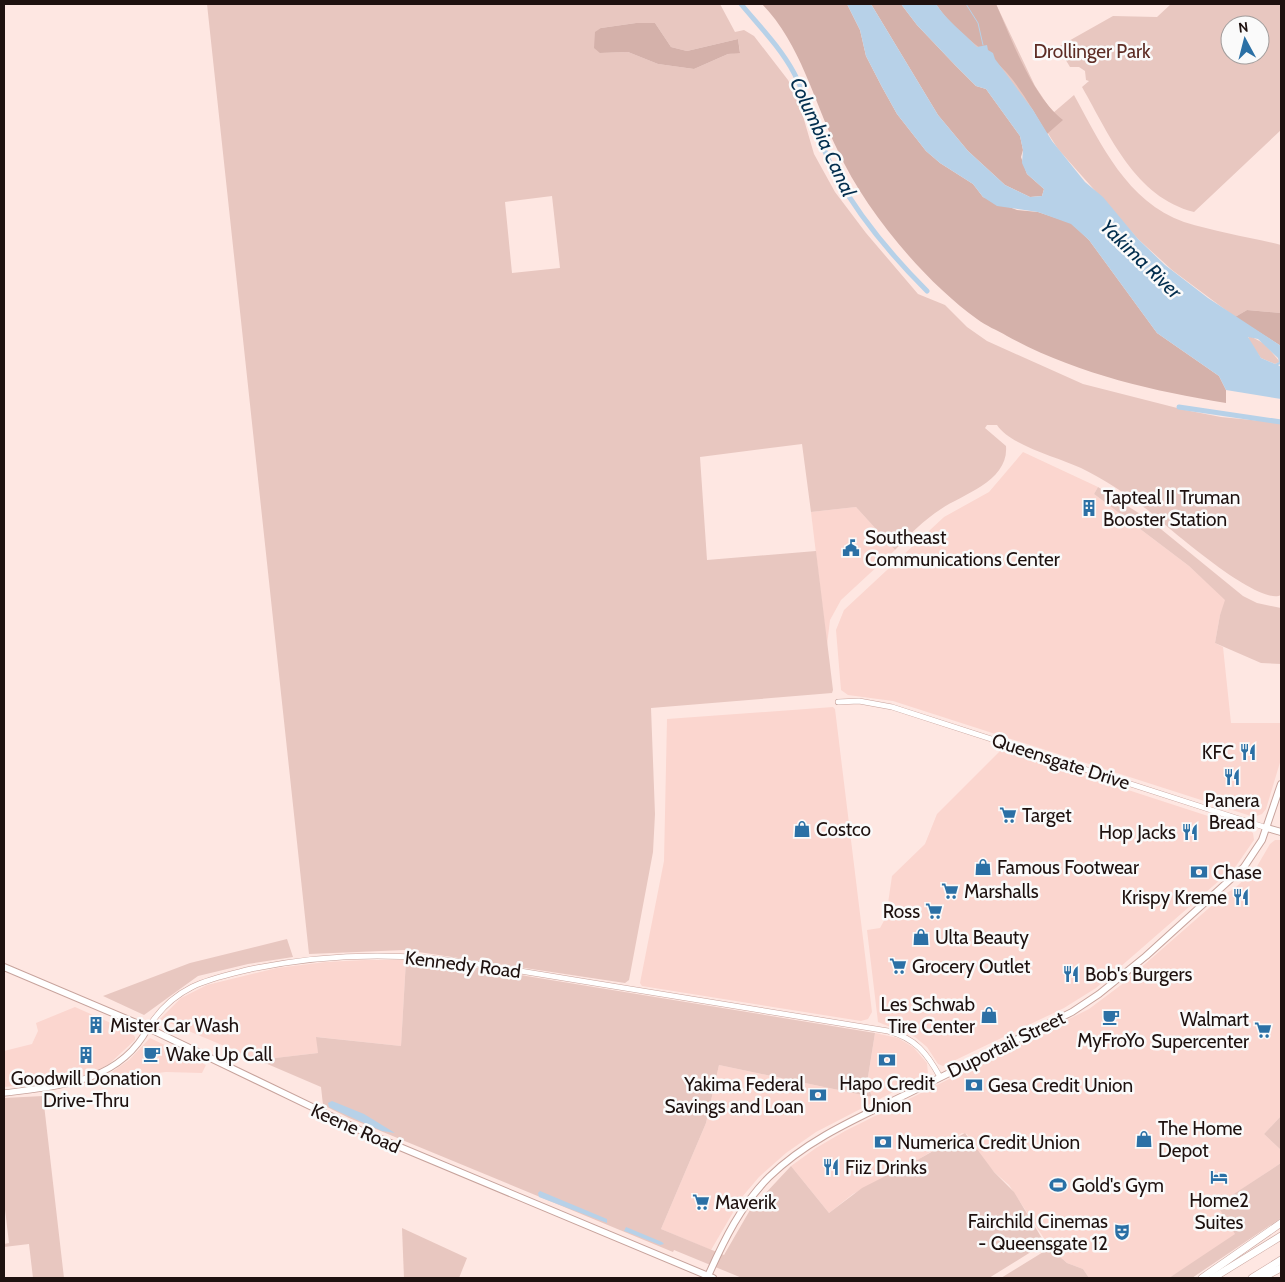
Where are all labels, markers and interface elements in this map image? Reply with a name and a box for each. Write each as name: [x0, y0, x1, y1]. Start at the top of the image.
north arrow: [1220, 15, 1270, 65]
text: N: [1237, 18, 1249, 37]
park label: Drollinger Park: [1033, 40, 1151, 63]
water label: Columbia Canal: [785, 73, 861, 201]
water label: Yakima River: [1095, 214, 1187, 304]
place label: Tapteal II Truman Booster Station: [1103, 486, 1240, 531]
building icon: Tapteal II Truman Booster Station: [1079, 498, 1099, 518]
place label: Southeast Communications Center: [865, 526, 1060, 571]
public building icon: Southeast Communications Center: [841, 538, 861, 558]
street label: Queensgate Drive: [989, 728, 1133, 795]
place label: KFC: [1202, 741, 1234, 764]
restaurant icon: KFC: [1238, 742, 1258, 762]
restaurant icon: Panera Bread: [1222, 767, 1242, 787]
place label: Panera Bread: [1204, 789, 1260, 834]
place label: Target: [1022, 804, 1072, 827]
supermarket icon: Target: [998, 805, 1018, 825]
place label: Costco: [816, 818, 871, 841]
shop icon: Costco: [792, 819, 812, 839]
place label: Hop Jacks: [1099, 821, 1176, 844]
restaurant icon: Hop Jacks: [1180, 822, 1200, 842]
place label: Famous Footwear: [997, 856, 1139, 879]
shop icon: Famous Footwear: [973, 857, 993, 877]
place label: Chase: [1213, 861, 1262, 884]
bank icon: Chase: [1189, 862, 1209, 882]
place label: Marshalls: [964, 880, 1039, 903]
supermarket icon: Marshalls: [940, 881, 960, 901]
place label: Krispy Kreme: [1121, 886, 1227, 909]
restaurant icon: Krispy Kreme: [1231, 887, 1251, 907]
place label: Ross: [883, 900, 920, 923]
supermarket icon: Ross: [924, 901, 944, 921]
place label: Ulta Beauty: [935, 926, 1029, 949]
shop icon: Ulta Beauty: [911, 927, 931, 947]
street label: Kennedy Road: [404, 946, 522, 983]
place label: Grocery Outlet: [912, 955, 1031, 978]
supermarket icon: Grocery Outlet: [888, 956, 908, 976]
place label: Bob's Burgers: [1085, 963, 1192, 986]
restaurant icon: Bob's Burgers: [1061, 964, 1081, 984]
place label: Les Schwab Tire Center: [881, 993, 975, 1038]
shop icon: Les Schwab Tire Center: [979, 1005, 999, 1025]
street label: Duportail Street: [944, 1006, 1069, 1083]
cafe icon: MyFroYo: [1101, 1007, 1121, 1027]
place label: Walmart Supercenter: [1151, 1008, 1250, 1053]
place label: Mister Car Wash: [110, 1014, 239, 1037]
building icon: Mister Car Wash: [86, 1015, 106, 1035]
supermarket icon: Walmart Supercenter: [1253, 1020, 1273, 1040]
place label: MyFroYo: [1077, 1029, 1145, 1052]
place label: Wake Up Call: [166, 1043, 273, 1066]
cafe icon: Wake Up Call: [142, 1044, 162, 1064]
building icon: Goodwill Donation Drive-Thru: [76, 1045, 96, 1065]
bank icon: Hapo Credit Union: [877, 1050, 897, 1070]
place label: Goodwill Donation Drive-Thru: [11, 1067, 161, 1112]
place label: Hapo Credit Union: [839, 1072, 935, 1117]
place label: Yakima Federal Savings and Loan: [664, 1073, 805, 1118]
place label: Gesa Credit Union: [988, 1074, 1133, 1097]
bank icon: Gesa Credit Union: [964, 1075, 984, 1095]
bank icon: Yakima Federal Savings and Loan: [808, 1085, 828, 1105]
street label: Keene Road: [308, 1099, 404, 1158]
place label: The Home Depot: [1158, 1117, 1243, 1162]
shop icon: The Home Depot: [1134, 1129, 1154, 1149]
place label: Numerica Credit Union: [897, 1131, 1080, 1154]
bank icon: Numerica Credit Union: [873, 1132, 893, 1152]
place label: Fiiz Drinks: [845, 1156, 927, 1179]
restaurant icon: Fiiz Drinks: [821, 1157, 841, 1177]
hotel icon: Home2 Suites: [1209, 1167, 1229, 1187]
place label: Gold's Gym: [1072, 1174, 1164, 1197]
sports icon: Gold's Gym: [1048, 1175, 1068, 1195]
place label: Home2 Suites: [1189, 1189, 1249, 1234]
place label: Maverik: [715, 1191, 777, 1214]
supermarket icon: Maverik: [691, 1192, 711, 1212]
place label: Fairchild Cinemas - Queensgate 12: [968, 1210, 1108, 1255]
theatre icon: Fairchild Cinemas - Queensgate 12: [1112, 1222, 1132, 1242]

